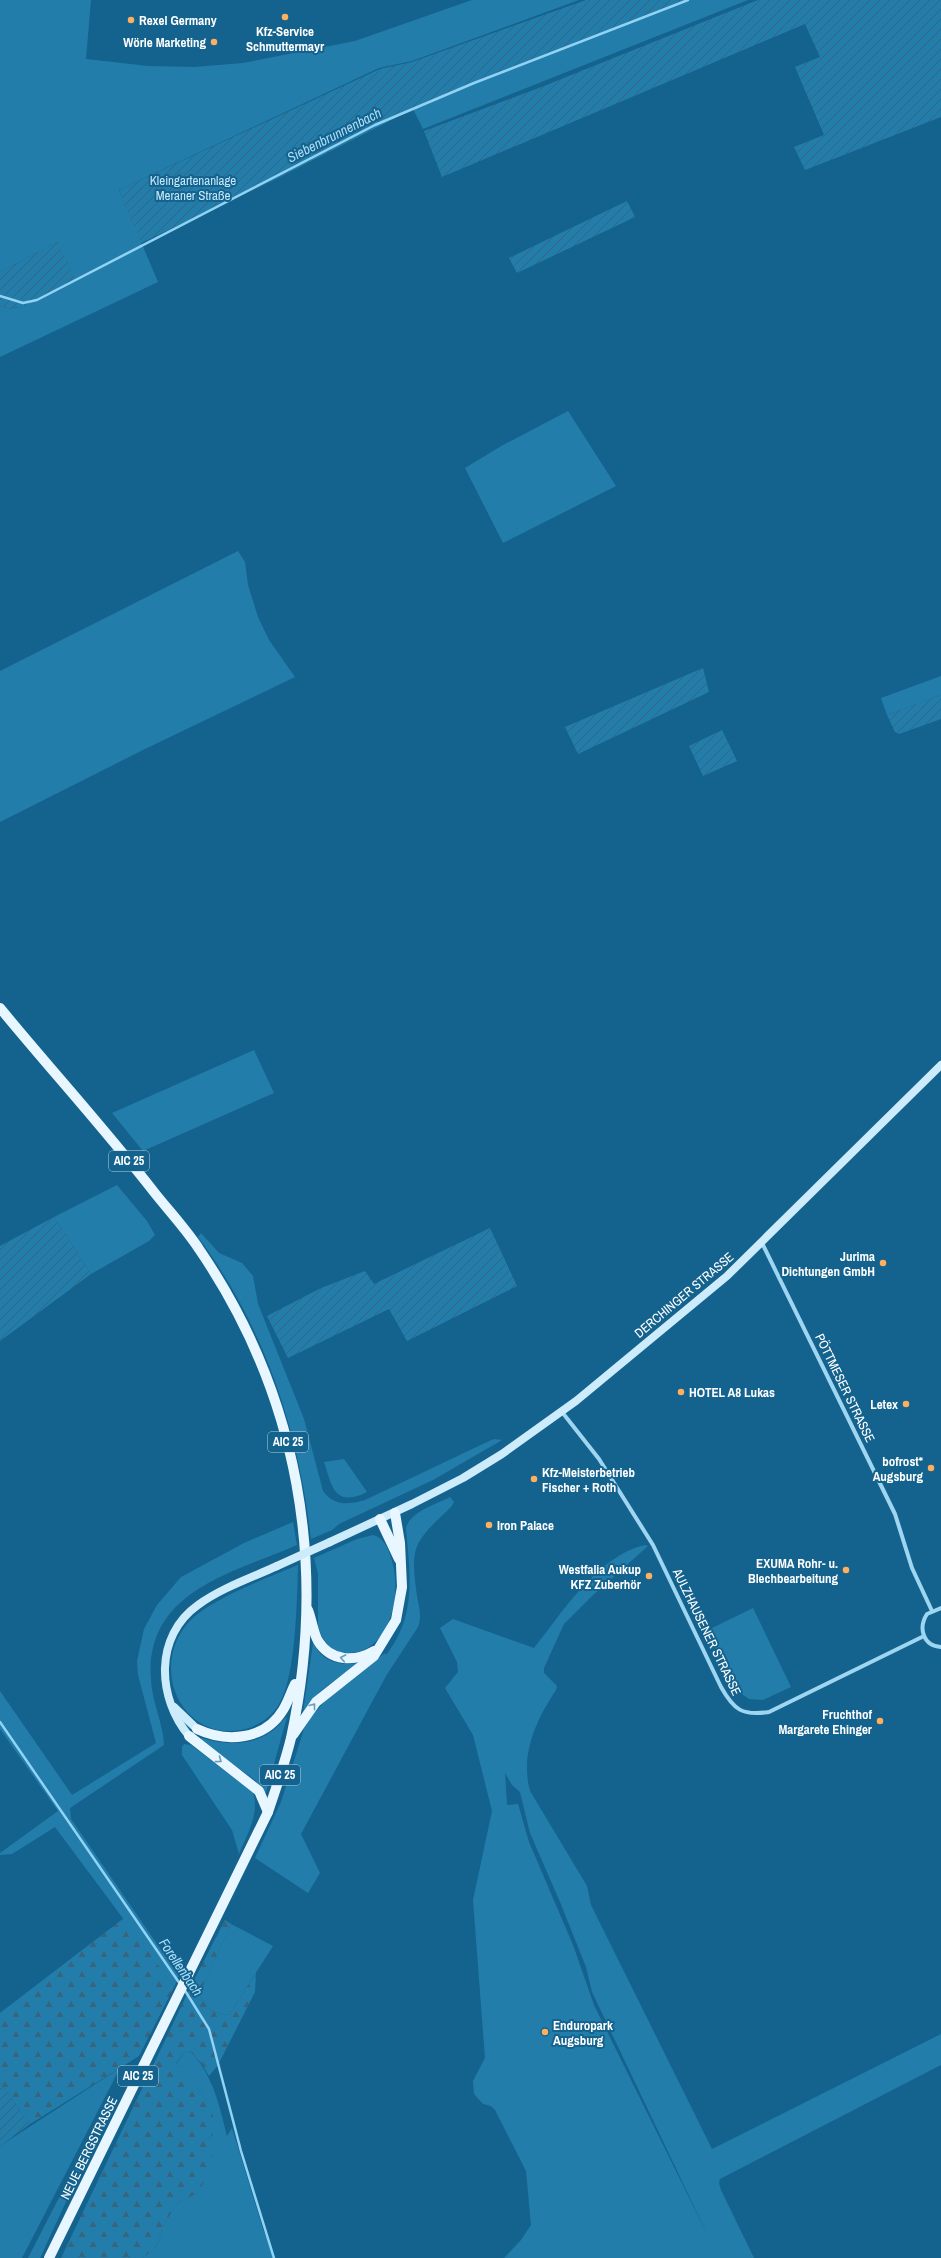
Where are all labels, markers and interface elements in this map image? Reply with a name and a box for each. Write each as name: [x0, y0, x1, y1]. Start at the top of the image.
place label: Rexel Germany: [139, 12, 217, 29]
marker: Kfz-Service Schmuttermayr: [280, 12, 290, 22]
marker: Rexel Germany: [126, 15, 136, 25]
place label: Kfz-Service Schmuttermayr: [246, 23, 325, 55]
place label: Wörle Marketing: [123, 34, 206, 51]
marker: Wörle Marketing: [209, 37, 219, 47]
water label: Siebenbrunnenbach: [284, 104, 384, 166]
park label: Kleingartenanlage Meraner Straße: [150, 172, 236, 204]
road number: AIC 25: [109, 1151, 149, 1171]
place label: Jurima Dichtungen GmbH: [781, 1248, 875, 1280]
street label: DERCHINGER STRASSE: [631, 1249, 737, 1341]
marker: Jurima Dichtungen GmbH: [878, 1258, 888, 1268]
street label: PÖTTMESER STRASSE: [811, 1331, 879, 1445]
place label: HOTEL A8 Lukas: [689, 1384, 775, 1401]
marker: HOTEL A8 Lukas: [676, 1387, 686, 1397]
place label: Letex: [870, 1396, 898, 1413]
marker: Letex: [901, 1399, 911, 1409]
road number: AIC 25: [268, 1432, 308, 1452]
place label: bofrost* Augsburg: [873, 1453, 924, 1485]
marker: bofrost* Augsburg: [926, 1463, 936, 1473]
place label: Kfz-Meisterbetrieb Fischer + Roth: [542, 1464, 635, 1496]
marker: Kfz-Meisterbetrieb Fischer + Roth: [529, 1474, 539, 1484]
place label: Iron Palace: [497, 1517, 554, 1534]
marker: Iron Palace: [484, 1520, 494, 1530]
place label: EXUMA Rohr- u. Blechbearbeitung: [748, 1555, 838, 1587]
place label: Westfalia Aukup KFZ Zuberhör: [559, 1561, 642, 1593]
street label: AULZHAUSENER STRASSE: [668, 1565, 745, 1698]
marker: EXUMA Rohr- u. Blechbearbeitung: [841, 1565, 851, 1575]
marker: Westfalia Aukup KFZ Zuberhör: [644, 1571, 654, 1581]
one-way arrow: [340, 1654, 346, 1662]
one-way arrow: [308, 1704, 315, 1711]
place label: Fruchthof Margarete Ehinger: [778, 1706, 873, 1738]
marker: Fruchthof Margarete Ehinger: [875, 1716, 885, 1726]
one-way arrow: [215, 1755, 222, 1762]
road number: AIC 25: [260, 1765, 300, 1785]
water label: Forellenbach: [155, 1935, 207, 1999]
place label: Enduropark Augsburg: [553, 2017, 613, 2049]
marker: Enduropark Augsburg: [540, 2027, 550, 2037]
road number: AIC 25: [118, 2066, 158, 2086]
street label: NEUE BERGSTRASSE: [57, 2094, 121, 2202]

